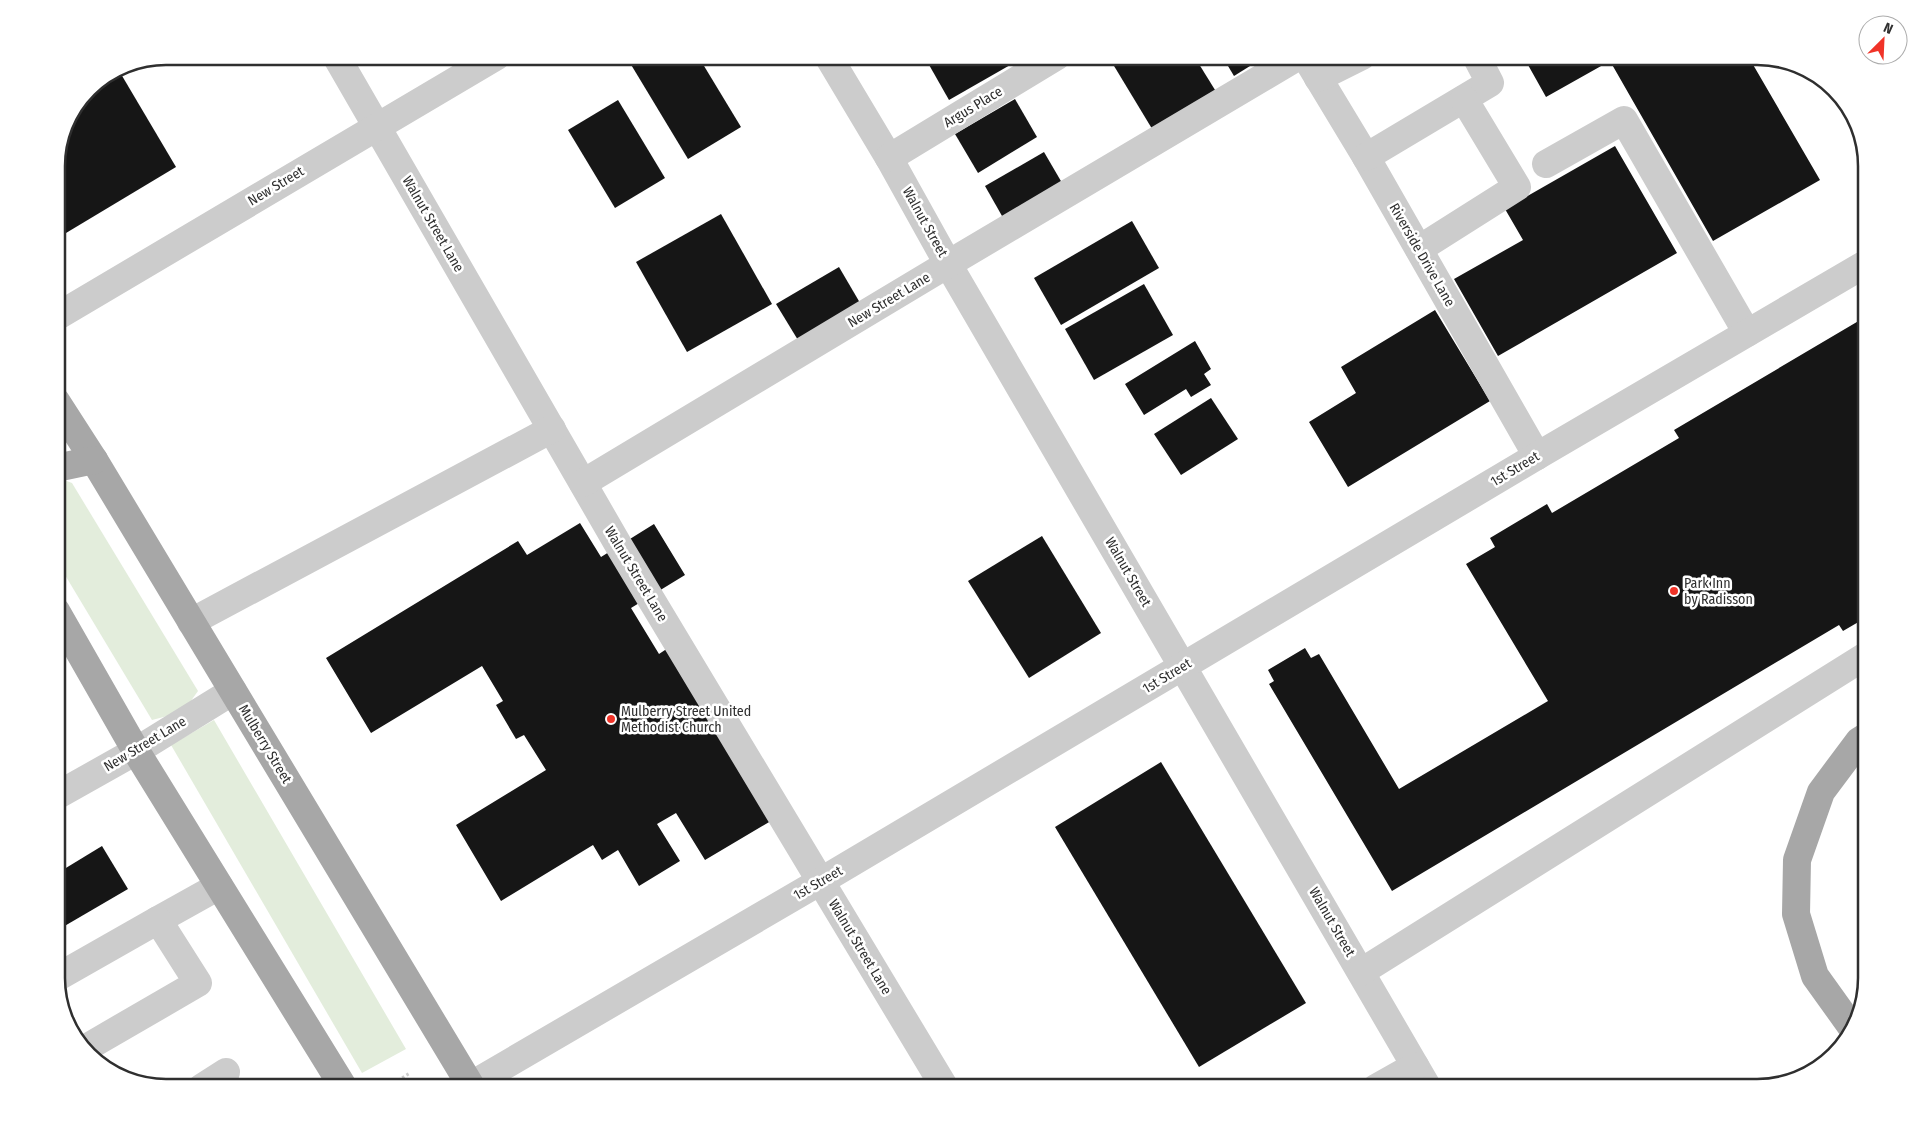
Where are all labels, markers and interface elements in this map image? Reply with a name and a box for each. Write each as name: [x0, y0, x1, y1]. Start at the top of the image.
north arrow: [1858, 15, 1908, 65]
text: N: [1881, 19, 1895, 38]
street label: Argus Place: [941, 83, 1005, 131]
street label: New Street: [245, 162, 307, 209]
street label: Walnut Street Lane: [399, 173, 467, 275]
street label: Walnut Street: [899, 184, 951, 260]
street label: Riverside Drive Lane: [1386, 200, 1458, 310]
street label: New Street Lane: [845, 269, 933, 331]
street label: 1st Street: [1488, 448, 1543, 490]
street label: Walnut Street Lane: [601, 523, 671, 625]
street label: Walnut Street: [1101, 534, 1155, 610]
place label: Park Inn by Radisson: [1684, 575, 1753, 608]
marker: Park Inn by Radisson: [1668, 585, 1680, 597]
street label: 1st Street: [1140, 655, 1195, 697]
street label: Mulberry Street: [235, 701, 295, 787]
place label: Mulberry Street United Methodist Church: [621, 703, 751, 736]
street label: New Street Lane: [101, 713, 189, 775]
marker: Mulberry Street United Methodist Church: [605, 713, 617, 725]
street label: 1st Street: [790, 862, 846, 904]
street label: Walnut Street: [1305, 884, 1359, 960]
street label: Walnut Street Lane: [825, 896, 895, 998]

